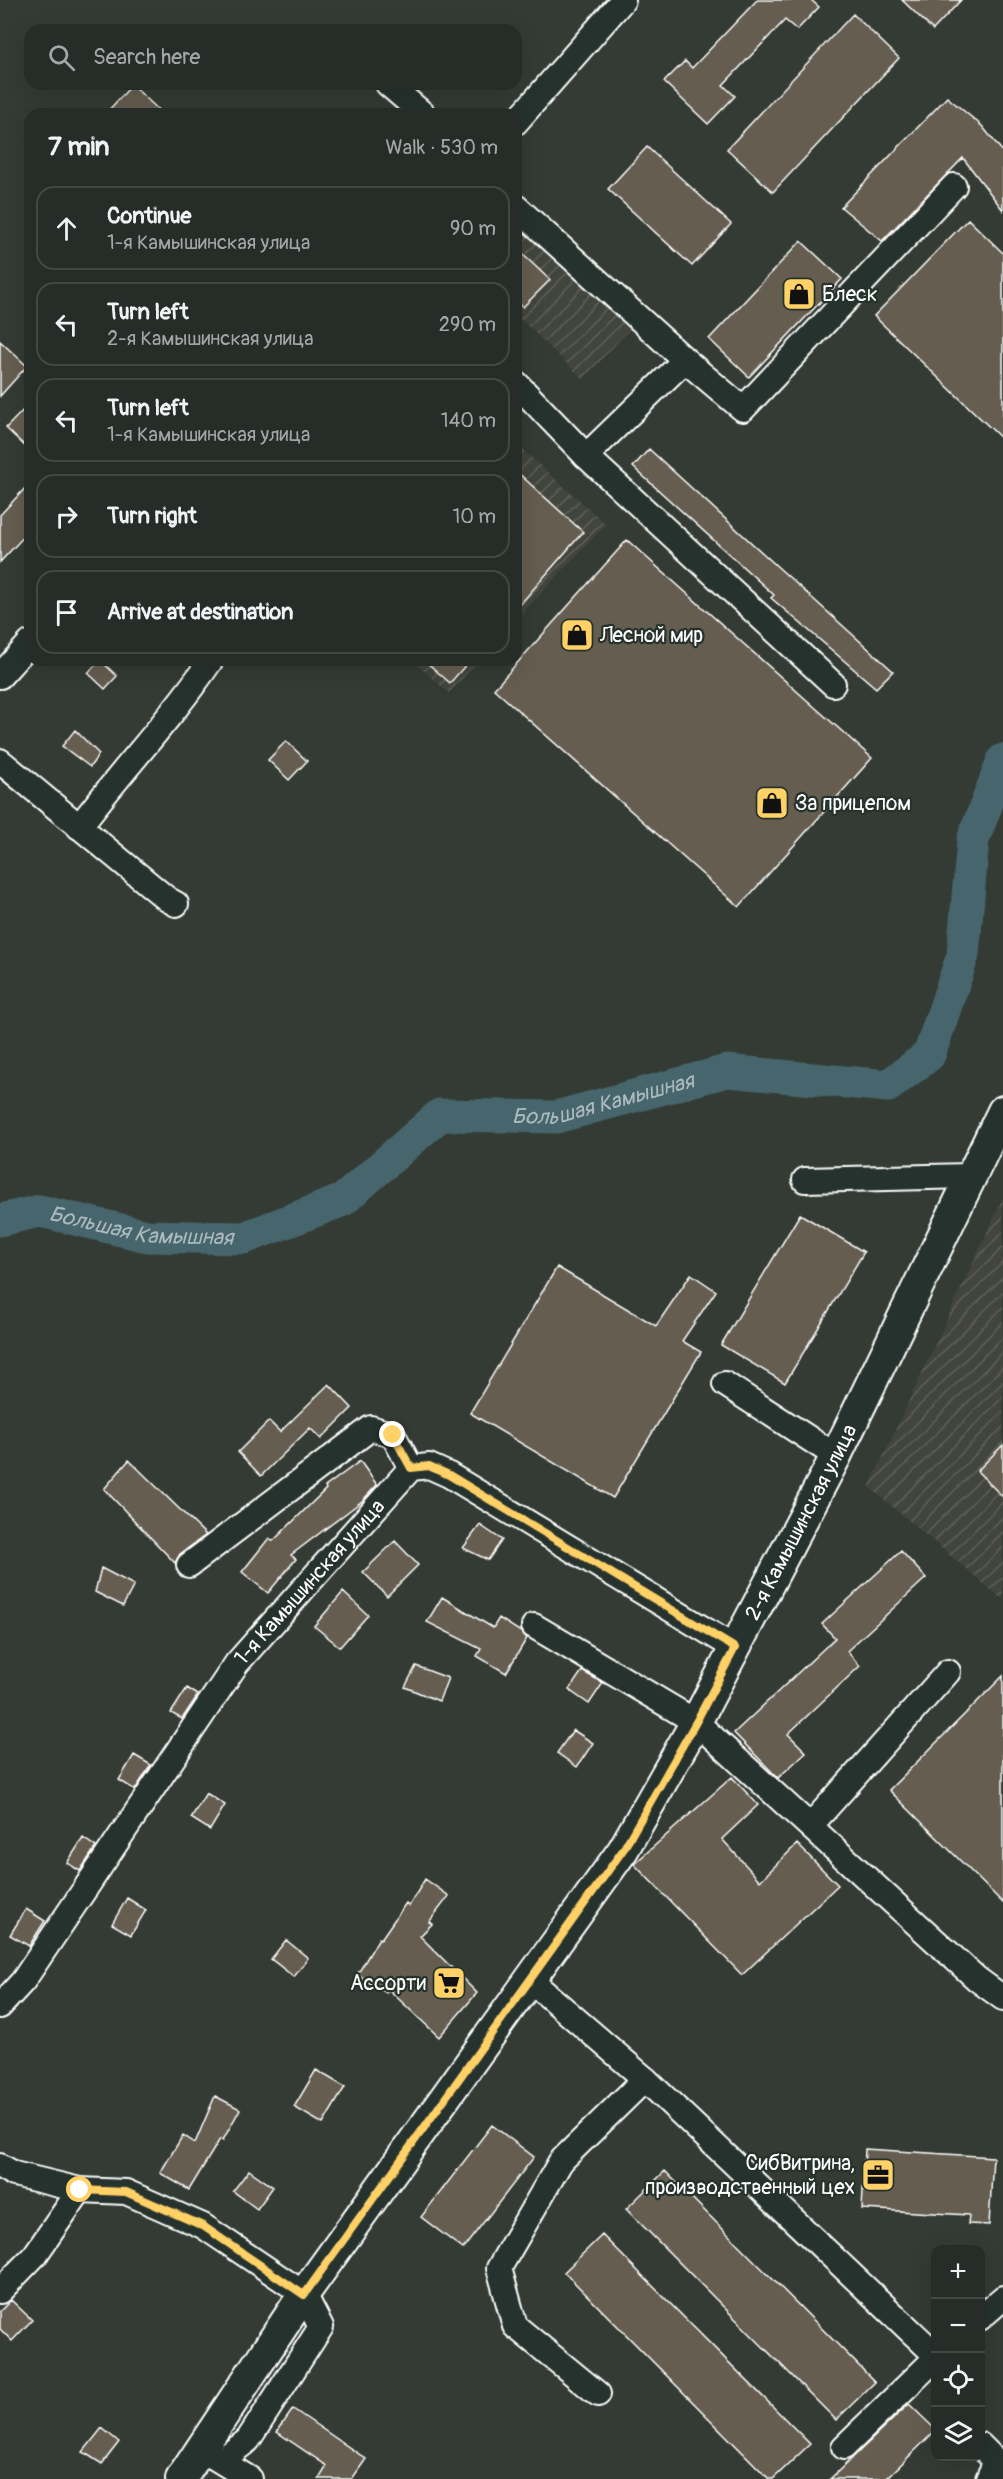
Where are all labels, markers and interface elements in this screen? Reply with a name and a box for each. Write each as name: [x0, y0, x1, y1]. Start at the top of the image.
search box: [24, 24, 522, 90]
icon: search: [45, 41, 78, 74]
text: Search here: [93, 43, 200, 71]
text: 7 min: [48, 131, 110, 163]
text: Walk · 530 m: [386, 135, 498, 160]
text: Continue: [107, 202, 191, 230]
icon: ahead: [50, 212, 83, 245]
text: 90 m: [450, 216, 496, 241]
text: 1-я Камышинская улица: [107, 230, 310, 255]
shop icon: Блеск: [781, 276, 817, 312]
place label: Блеск: [822, 281, 878, 308]
text: Turn left: [107, 298, 189, 326]
icon: left: [50, 308, 83, 341]
text: 290 m: [439, 312, 496, 337]
text: 2-я Камышинская улица: [107, 326, 314, 351]
text: Turn left: [107, 394, 189, 422]
icon: left: [50, 404, 83, 437]
text: 140 m: [441, 408, 496, 433]
text: 1-я Камышинская улица: [107, 422, 310, 447]
icon: right: [50, 500, 83, 533]
text: Turn right: [107, 502, 197, 530]
text: 10 m: [452, 504, 496, 529]
icon: arrive: [50, 596, 83, 629]
text: Arrive at destination: [107, 598, 293, 626]
shop icon: Лесной мир: [559, 617, 595, 653]
place label: Лесной мир: [599, 622, 703, 649]
shop icon: За прицепом: [754, 785, 790, 821]
place label: За прицепом: [795, 790, 911, 817]
water label: Большая Камышная: [512, 1066, 700, 1131]
water label: Большая Камышная: [46, 1200, 236, 1252]
street label: 2-я Камышинская улица: [739, 1420, 863, 1625]
route end: [379, 1421, 405, 1447]
street label: 1-я Камышинская улица: [228, 1493, 391, 1671]
supermarket icon: Ассорти: [431, 1965, 467, 2001]
place label: Ассорти: [350, 1970, 426, 1997]
place label: СибВитрина, производственный цех: [645, 2150, 855, 2201]
office icon: СибВитрина, производственный цех: [860, 2157, 896, 2193]
route start: [66, 2176, 92, 2202]
map controls: [931, 2245, 985, 2461]
button: +: [931, 2245, 985, 2299]
button: −: [931, 2299, 985, 2353]
button: locate: [931, 2353, 985, 2407]
button: layers: [931, 2407, 985, 2461]

